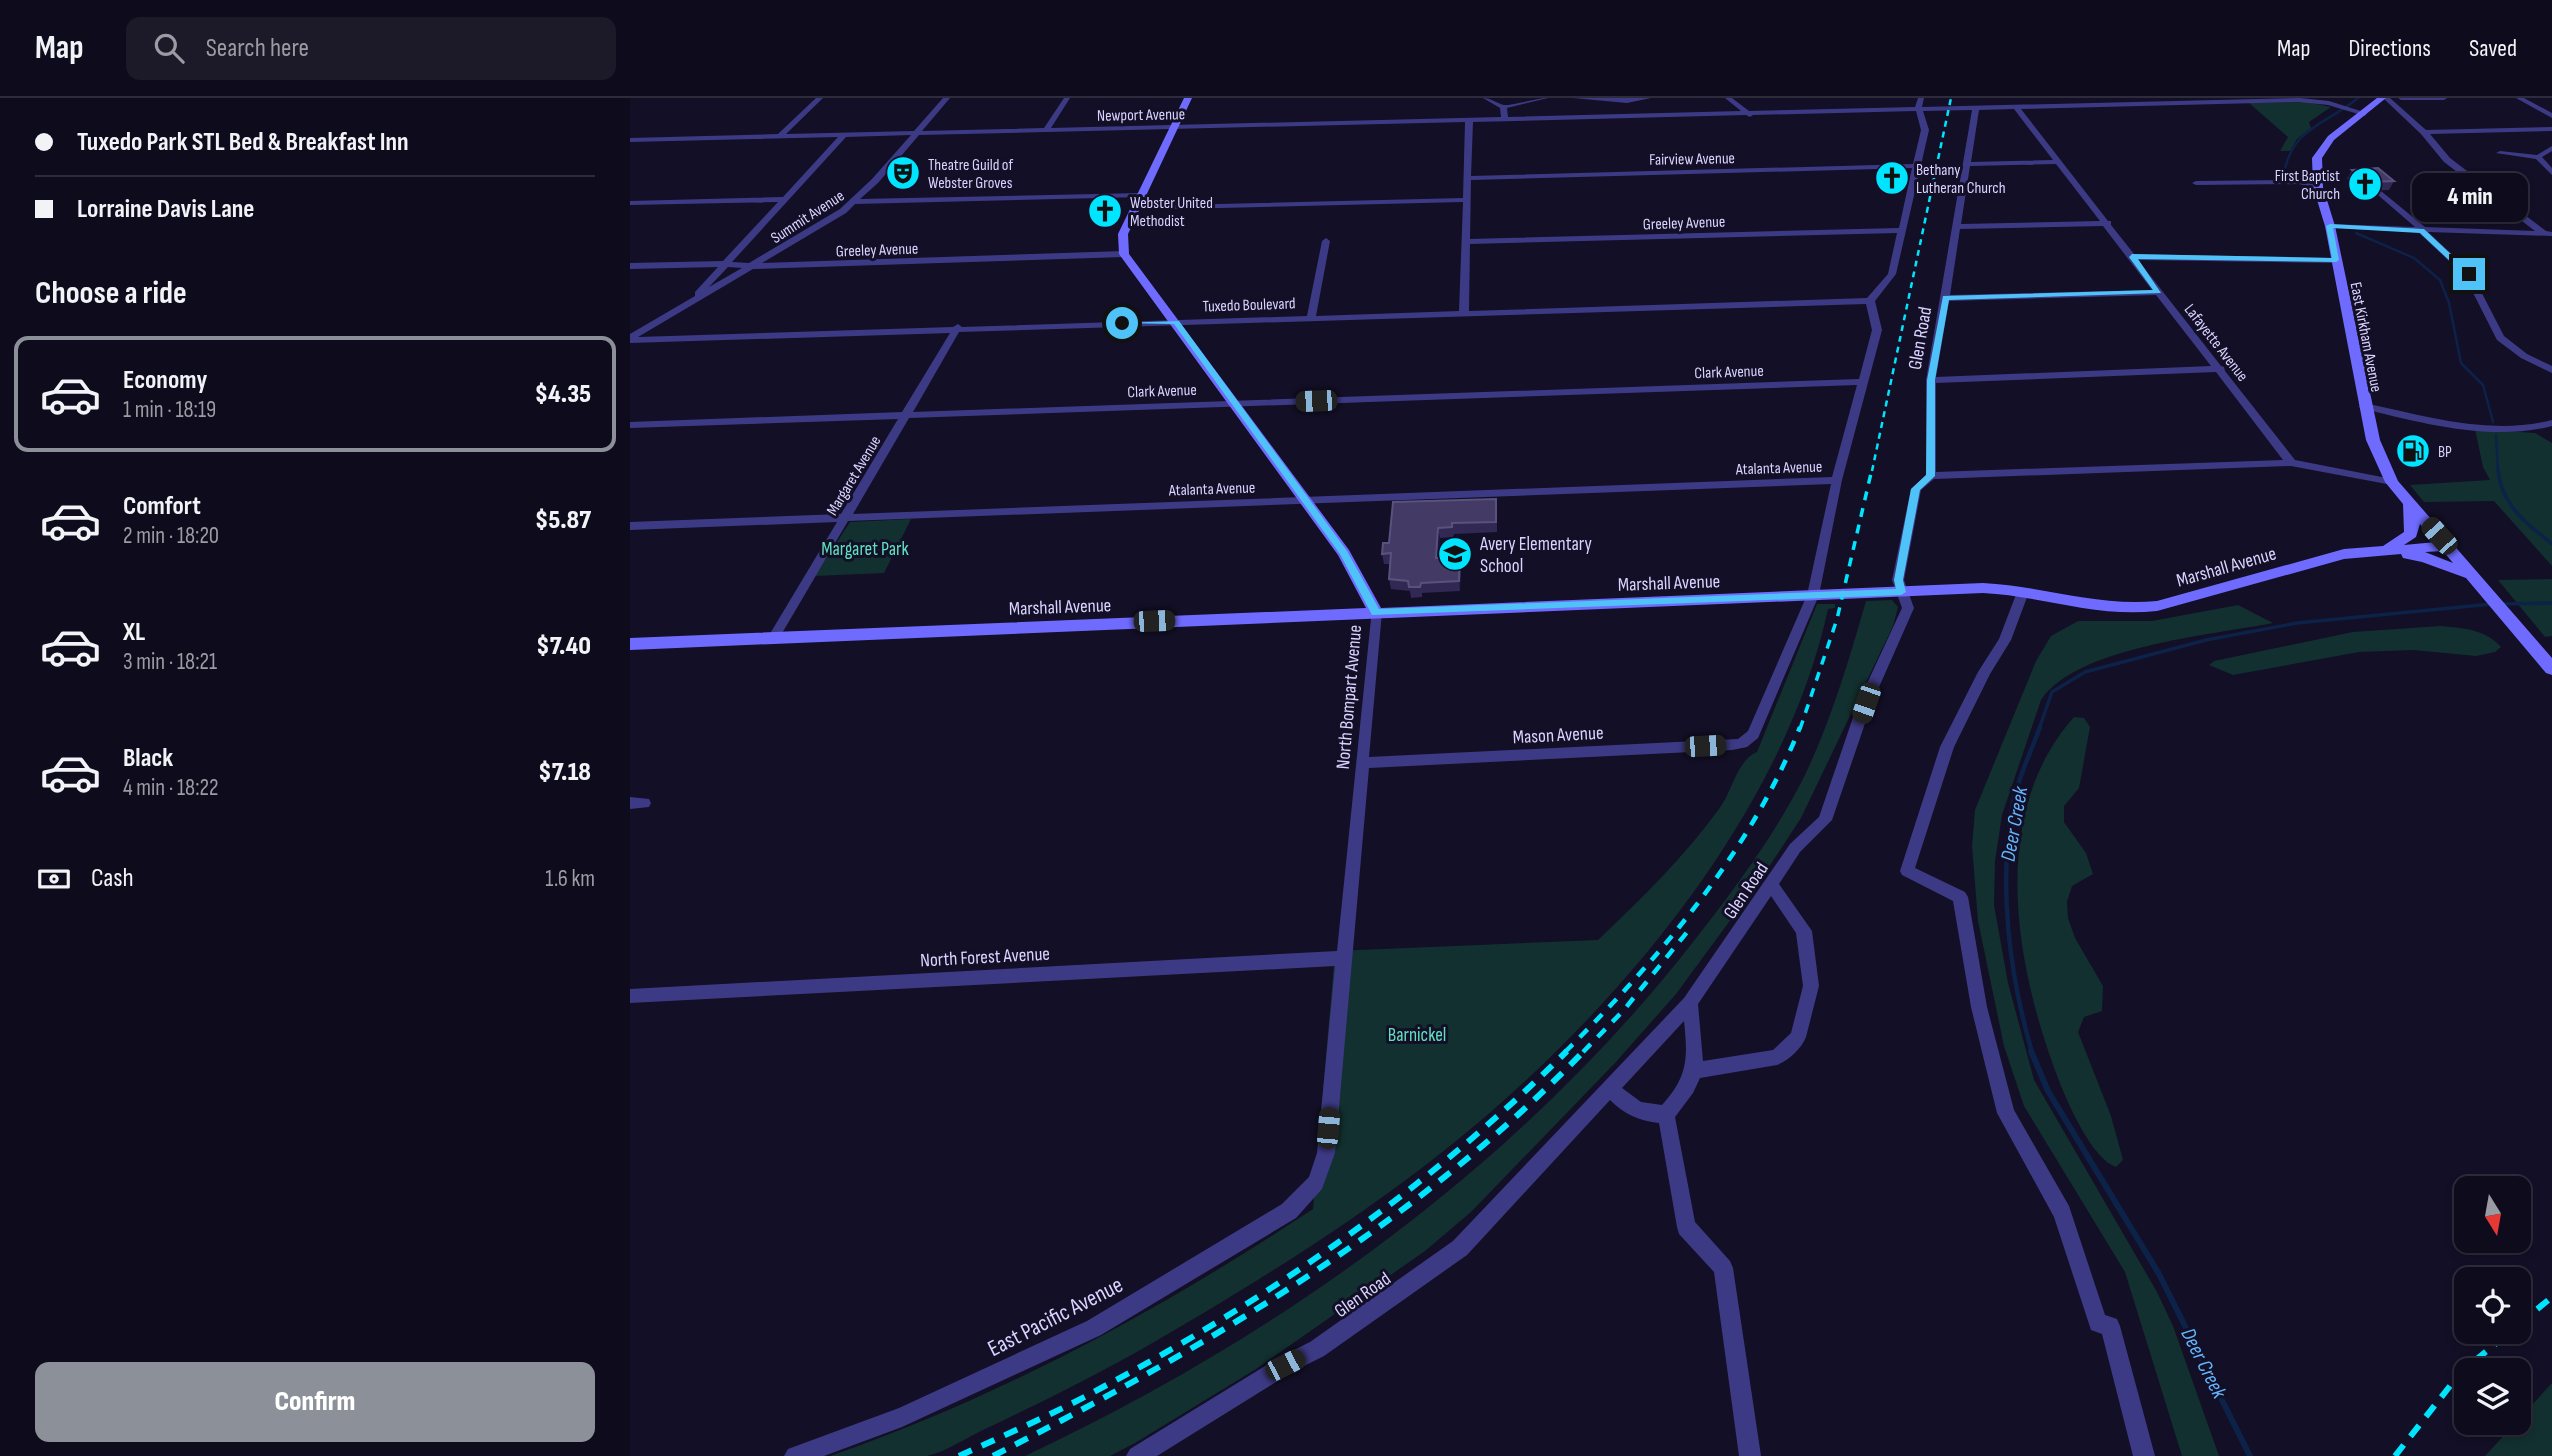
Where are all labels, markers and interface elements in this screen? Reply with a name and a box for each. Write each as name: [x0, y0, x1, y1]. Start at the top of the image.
search box: [126, 17, 616, 80]
text: Map: [35, 28, 84, 68]
icon: search: [150, 29, 188, 67]
text: Search here: [206, 33, 309, 64]
text: Map: [2277, 34, 2310, 63]
text: Directions: [2348, 34, 2431, 63]
text: Saved: [2469, 34, 2517, 63]
street label: Newport Avenue: [1097, 105, 1185, 126]
text: Tuxedo Park STL Bed & Breakfast Inn: [77, 127, 409, 158]
street label: Fairview Avenue: [1649, 149, 1735, 170]
theatre icon: Theatre Guild of Webster Groves: [884, 154, 922, 192]
place label: Theatre Guild of Webster Groves: [928, 156, 1013, 193]
church icon: Bethany Lutheran Church: [1873, 159, 1911, 197]
place label: Bethany Lutheran Church: [1916, 161, 2006, 198]
church icon: First Baptist Church: [2346, 165, 2384, 203]
place label: First Baptist Church: [2275, 167, 2340, 204]
callout: 4 min: [2411, 172, 2527, 222]
text: 4 min: [2447, 183, 2493, 211]
street label: Summit Avenue: [768, 187, 848, 248]
church icon: Webster United Methodist: [1086, 192, 1124, 230]
text: Lorraine Davis Lane: [77, 194, 254, 225]
place label: Webster United Methodist: [1130, 194, 1213, 231]
street label: Greeley Avenue: [1643, 213, 1726, 234]
street label: Greeley Avenue: [836, 240, 919, 261]
route end: [2453, 258, 2485, 290]
text: Choose a ride: [35, 274, 187, 313]
street label: East Kirkham Avenue: [2346, 281, 2385, 394]
street label: Tuxedo Boulevard: [1202, 294, 1296, 317]
street label: Lafayette Avenue: [2180, 301, 2252, 385]
street label: Glen Road: [1904, 305, 1937, 372]
route start: [1106, 307, 1138, 339]
street label: Clark Avenue: [1694, 362, 1764, 383]
icon: car: [39, 363, 102, 426]
text: Economy: [123, 365, 207, 396]
text: $4.35: [535, 379, 591, 410]
street label: Clark Avenue: [1127, 381, 1197, 402]
car: [1295, 390, 1338, 412]
text: 1 min · 18:19: [123, 396, 216, 424]
fuel station icon: BP: [2394, 432, 2432, 470]
street label: Margaret Avenue: [823, 433, 885, 519]
place label: BP: [2438, 443, 2452, 462]
street label: Atalanta Avenue: [1734, 457, 1823, 480]
street label: Atalanta Avenue: [1167, 478, 1256, 501]
icon: car: [39, 489, 102, 552]
text: Comfort: [123, 491, 201, 522]
text: $5.87: [535, 505, 591, 536]
car: [2418, 513, 2461, 559]
text: 2 min · 18:20: [123, 522, 219, 550]
place label: Avery Elementary School: [1479, 533, 1592, 578]
school or university icon: Avery Elementary School: [1436, 535, 1474, 573]
park label: Margaret Park: [821, 538, 910, 561]
street label: Marshall Avenue: [2174, 542, 2279, 593]
street label: Marshall Avenue: [1617, 570, 1721, 597]
street label: Marshall Avenue: [1008, 594, 1112, 621]
car: [1133, 610, 1176, 632]
icon: car: [39, 615, 102, 678]
text: XL: [123, 617, 145, 648]
street label: North Bompart Avenue: [1332, 624, 1367, 770]
text: $7.40: [536, 631, 591, 662]
text: 3 min · 18:21: [123, 648, 217, 676]
car: [1850, 680, 1883, 726]
street label: Mason Avenue: [1512, 722, 1604, 749]
car: [1684, 734, 1727, 758]
icon: car: [39, 741, 102, 804]
text: Black: [123, 743, 173, 774]
text: $7.18: [538, 757, 591, 788]
text: 4 min · 18:22: [123, 774, 219, 802]
water label: Deer Creek: [1996, 784, 2034, 863]
street label: Glen Road: [1719, 858, 1774, 924]
icon: cash: [35, 860, 73, 898]
text: Cash: [91, 863, 134, 894]
text: 1.6 km: [545, 865, 595, 893]
street label: North Forest Avenue: [920, 943, 1051, 972]
park label: Barnickel: [1388, 1024, 1446, 1047]
car: [1316, 1106, 1341, 1150]
north arrow: [2454, 1176, 2530, 1253]
map controls: [2454, 1176, 2531, 1435]
button: locate: [2454, 1267, 2531, 1344]
street label: Glen Road: [1330, 1268, 1395, 1323]
street label: East Pacific Avenue: [983, 1271, 1128, 1363]
water label: Deer Creek: [2175, 1324, 2232, 1404]
car: [1262, 1346, 1309, 1384]
button: layers: [2454, 1358, 2531, 1435]
button: Confirm: [35, 1362, 595, 1442]

